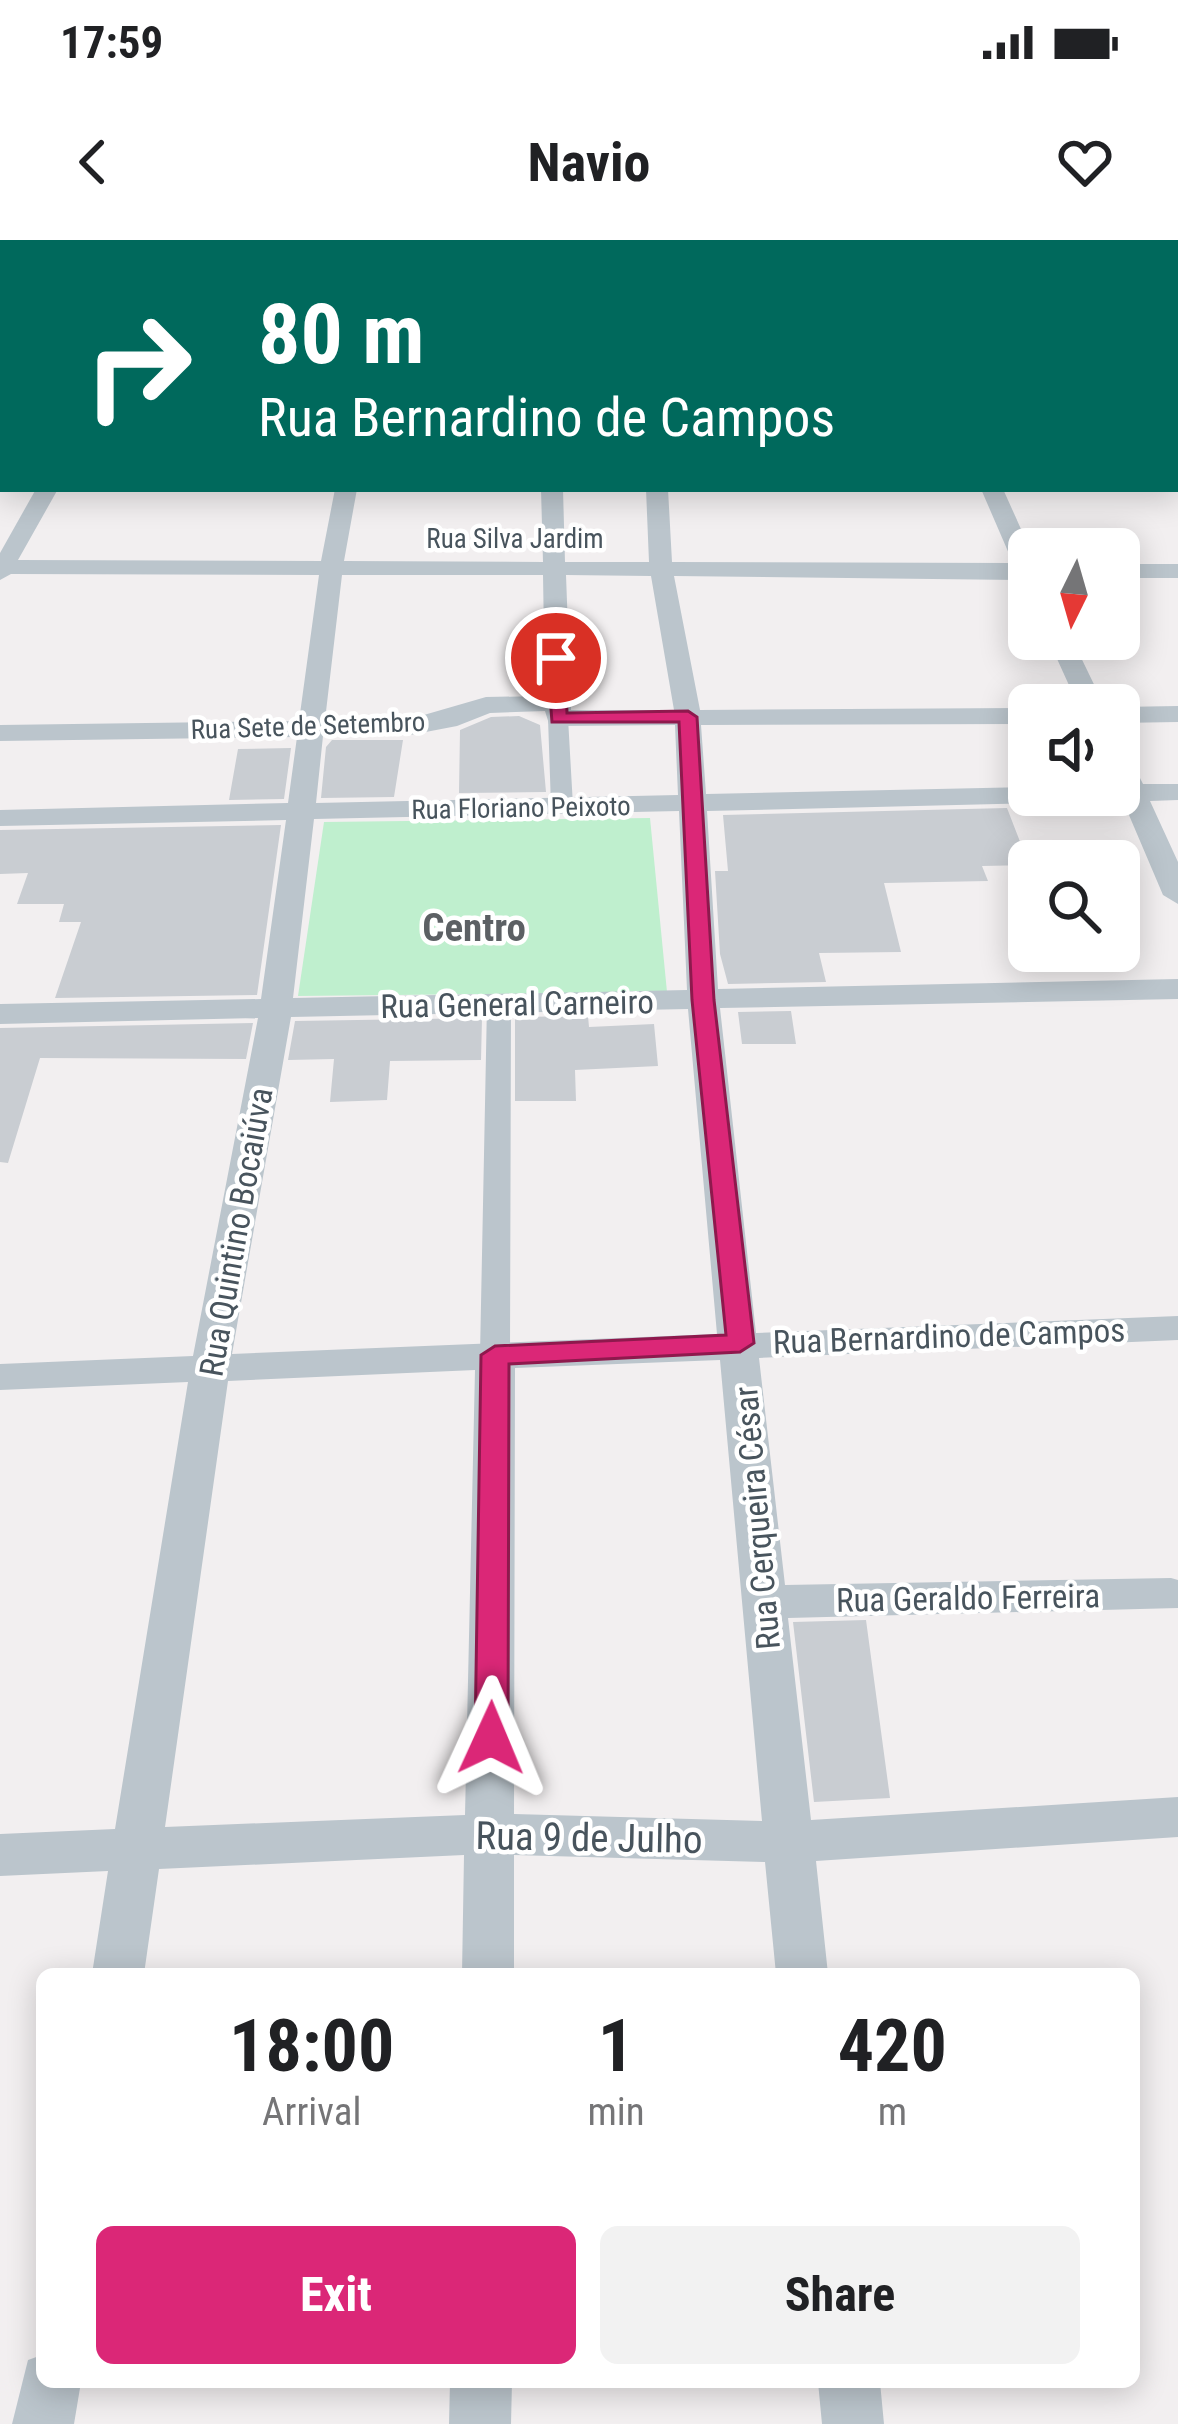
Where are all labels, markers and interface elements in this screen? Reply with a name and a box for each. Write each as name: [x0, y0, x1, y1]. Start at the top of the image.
text: 17:59: [60, 16, 163, 69]
icon: back: [60, 129, 126, 195]
icon: heart: [1052, 129, 1118, 195]
text: Navio: [528, 131, 650, 194]
text: 80 m: [258, 285, 425, 384]
icon: right: [60, 288, 216, 444]
text: Rua Bernardino de Campos: [258, 386, 835, 449]
street label: Rua Silva Jardim: [426, 523, 604, 555]
north arrow: [1008, 528, 1140, 660]
map controls: [1008, 528, 1140, 972]
pin: [505, 607, 607, 709]
icon: arrive: [523, 625, 589, 691]
button: sound: [1008, 684, 1140, 816]
street label: Rua Sete de Setembro: [190, 706, 426, 746]
street label: Rua Floriano Peixoto: [411, 790, 631, 826]
button: search: [1008, 840, 1140, 972]
district label: Centro: [422, 905, 526, 951]
street label: Rua General Carneiro: [380, 982, 654, 1026]
street label: Rua Quintino Bocaiúva: [191, 1085, 281, 1379]
street label: Rua Bernardino de Campos: [772, 1310, 1126, 1362]
street label: Rua Cerqueira César: [726, 1385, 788, 1651]
street label: Rua Geraldo Ferreira: [836, 1576, 1100, 1620]
position arrow: [428, 1675, 554, 1801]
street label: Rua 9 de Julho: [475, 1813, 703, 1863]
text: 18:00: [229, 2004, 394, 2089]
text: 1: [598, 2004, 634, 2089]
text: 420: [838, 2004, 947, 2089]
text: Arrival: [262, 2089, 361, 2135]
text: min: [587, 2089, 645, 2135]
text: m: [878, 2089, 907, 2135]
button: Exit: [96, 2226, 576, 2364]
button: Share: [600, 2226, 1080, 2364]

